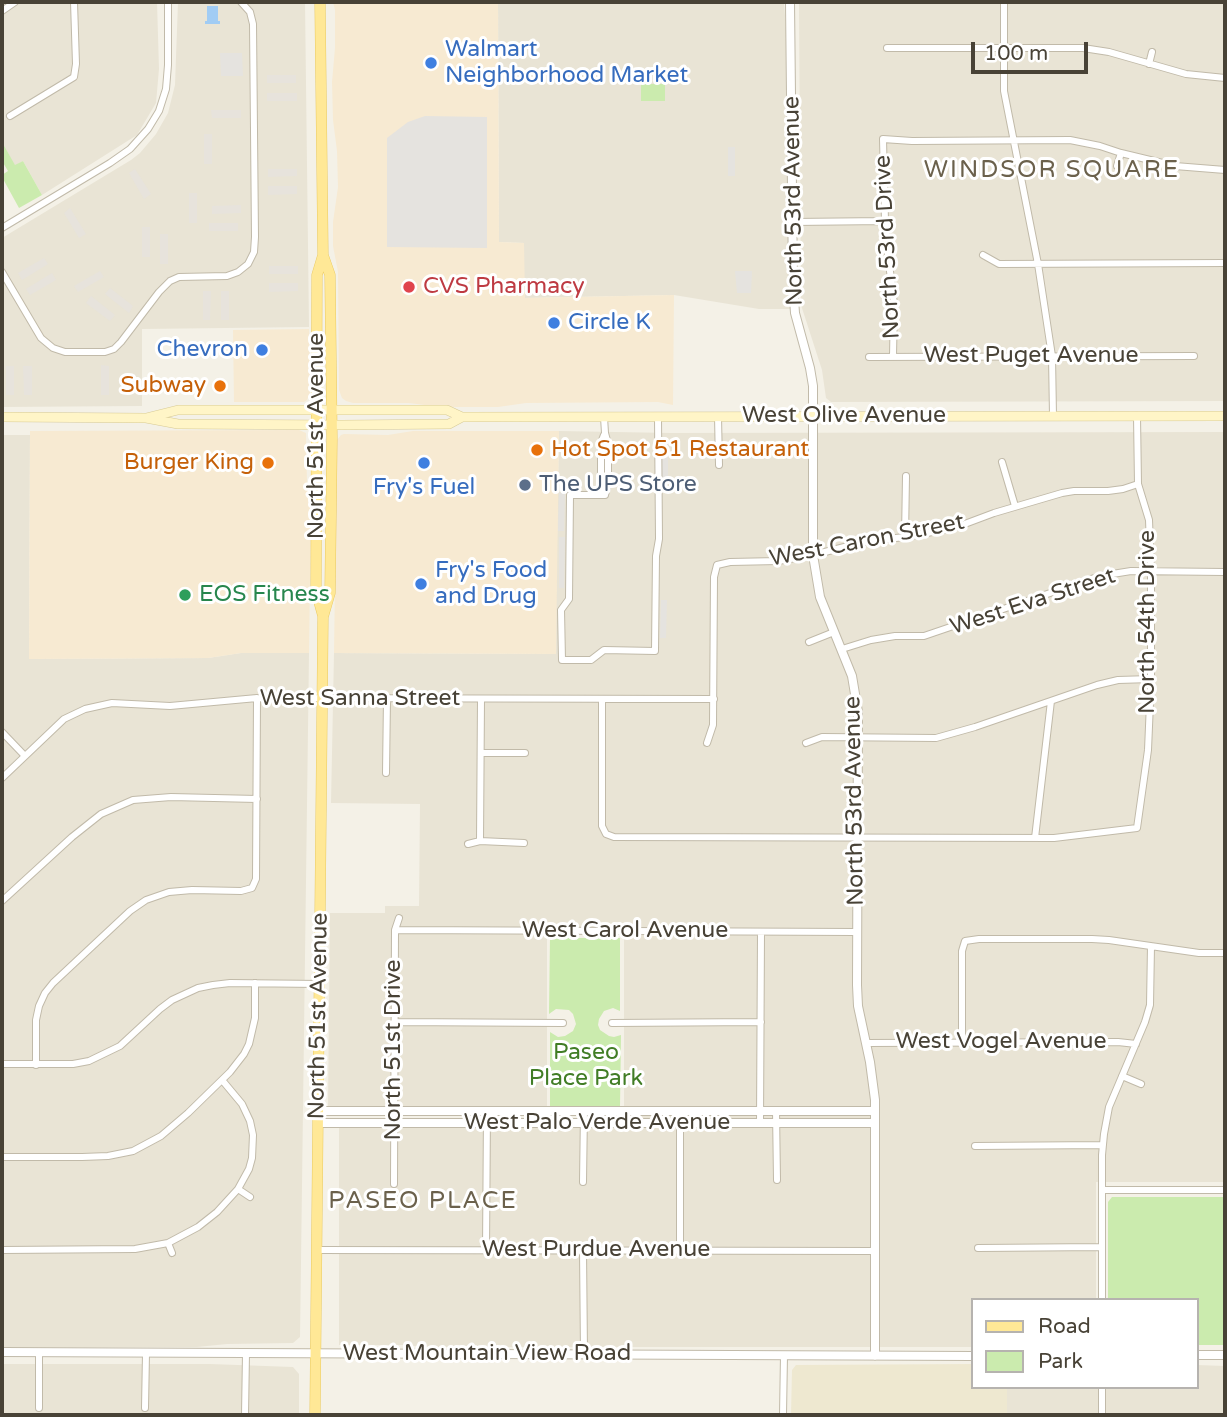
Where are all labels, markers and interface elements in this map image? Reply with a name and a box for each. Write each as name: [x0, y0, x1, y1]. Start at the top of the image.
scale bar: [975, 28, 1092, 72]
place label: Walmart Neighborhood Market: [445, 36, 688, 90]
text: 100 m: [984, 41, 1048, 66]
marker: Walmart Neighborhood Market: [423, 55, 439, 71]
street label: North 53rd Avenue: [778, 96, 810, 306]
street label: North 53rd Drive: [869, 154, 907, 340]
district label: WINDSOR SQUARE: [926, 157, 1178, 185]
place label: CVS Pharmacy: [423, 273, 585, 301]
marker: CVS Pharmacy: [401, 279, 417, 295]
place label: Circle K: [568, 309, 651, 337]
marker: Circle K: [546, 315, 562, 331]
street label: North 51st Avenue: [303, 333, 331, 539]
place label: Chevron: [156, 336, 248, 364]
marker: Chevron: [254, 342, 270, 358]
street label: West Puget Avenue: [924, 342, 1138, 370]
place label: Subway: [121, 372, 206, 400]
marker: Subway: [212, 378, 228, 394]
street label: West Olive Avenue: [742, 402, 946, 430]
place label: Hot Spot 51 Restaurant: [551, 436, 809, 464]
marker: Hot Spot 51 Restaurant: [529, 442, 545, 458]
place label: Burger King: [124, 449, 254, 477]
marker: Burger King: [260, 455, 276, 471]
marker: Fry's Fuel: [416, 455, 432, 471]
place label: The UPS Store: [539, 471, 697, 499]
place label: Fry's Fuel: [373, 474, 475, 502]
marker: The UPS Store: [517, 477, 533, 493]
street label: West Caron Street: [767, 509, 967, 573]
street label: North 54th Drive: [1134, 530, 1162, 714]
place label: Fry's Food and Drug: [435, 557, 547, 611]
street label: West Eva Street: [947, 562, 1119, 642]
marker: Fry's Food and Drug: [413, 576, 429, 592]
place label: EOS Fitness: [199, 581, 330, 609]
marker: EOS Fitness: [177, 587, 193, 603]
street label: West Sanna Street: [260, 685, 460, 713]
street label: North 53rd Avenue: [839, 696, 871, 906]
street label: North 51st Avenue: [303, 912, 335, 1120]
street label: West Carol Avenue: [522, 917, 728, 945]
street label: North 51st Drive: [380, 960, 408, 1140]
street label: West Vogel Avenue: [895, 1028, 1107, 1056]
park label: Paseo Place Park: [529, 1039, 643, 1093]
street label: West Palo Verde Avenue: [464, 1109, 730, 1137]
district label: PASEO PLACE: [330, 1188, 516, 1216]
street label: West Purdue Avenue: [482, 1236, 710, 1264]
legend: [972, 1298, 1199, 1389]
text: Road: [1038, 1314, 1091, 1339]
street label: West Mountain View Road: [343, 1340, 631, 1368]
text: Park: [1038, 1349, 1083, 1374]

